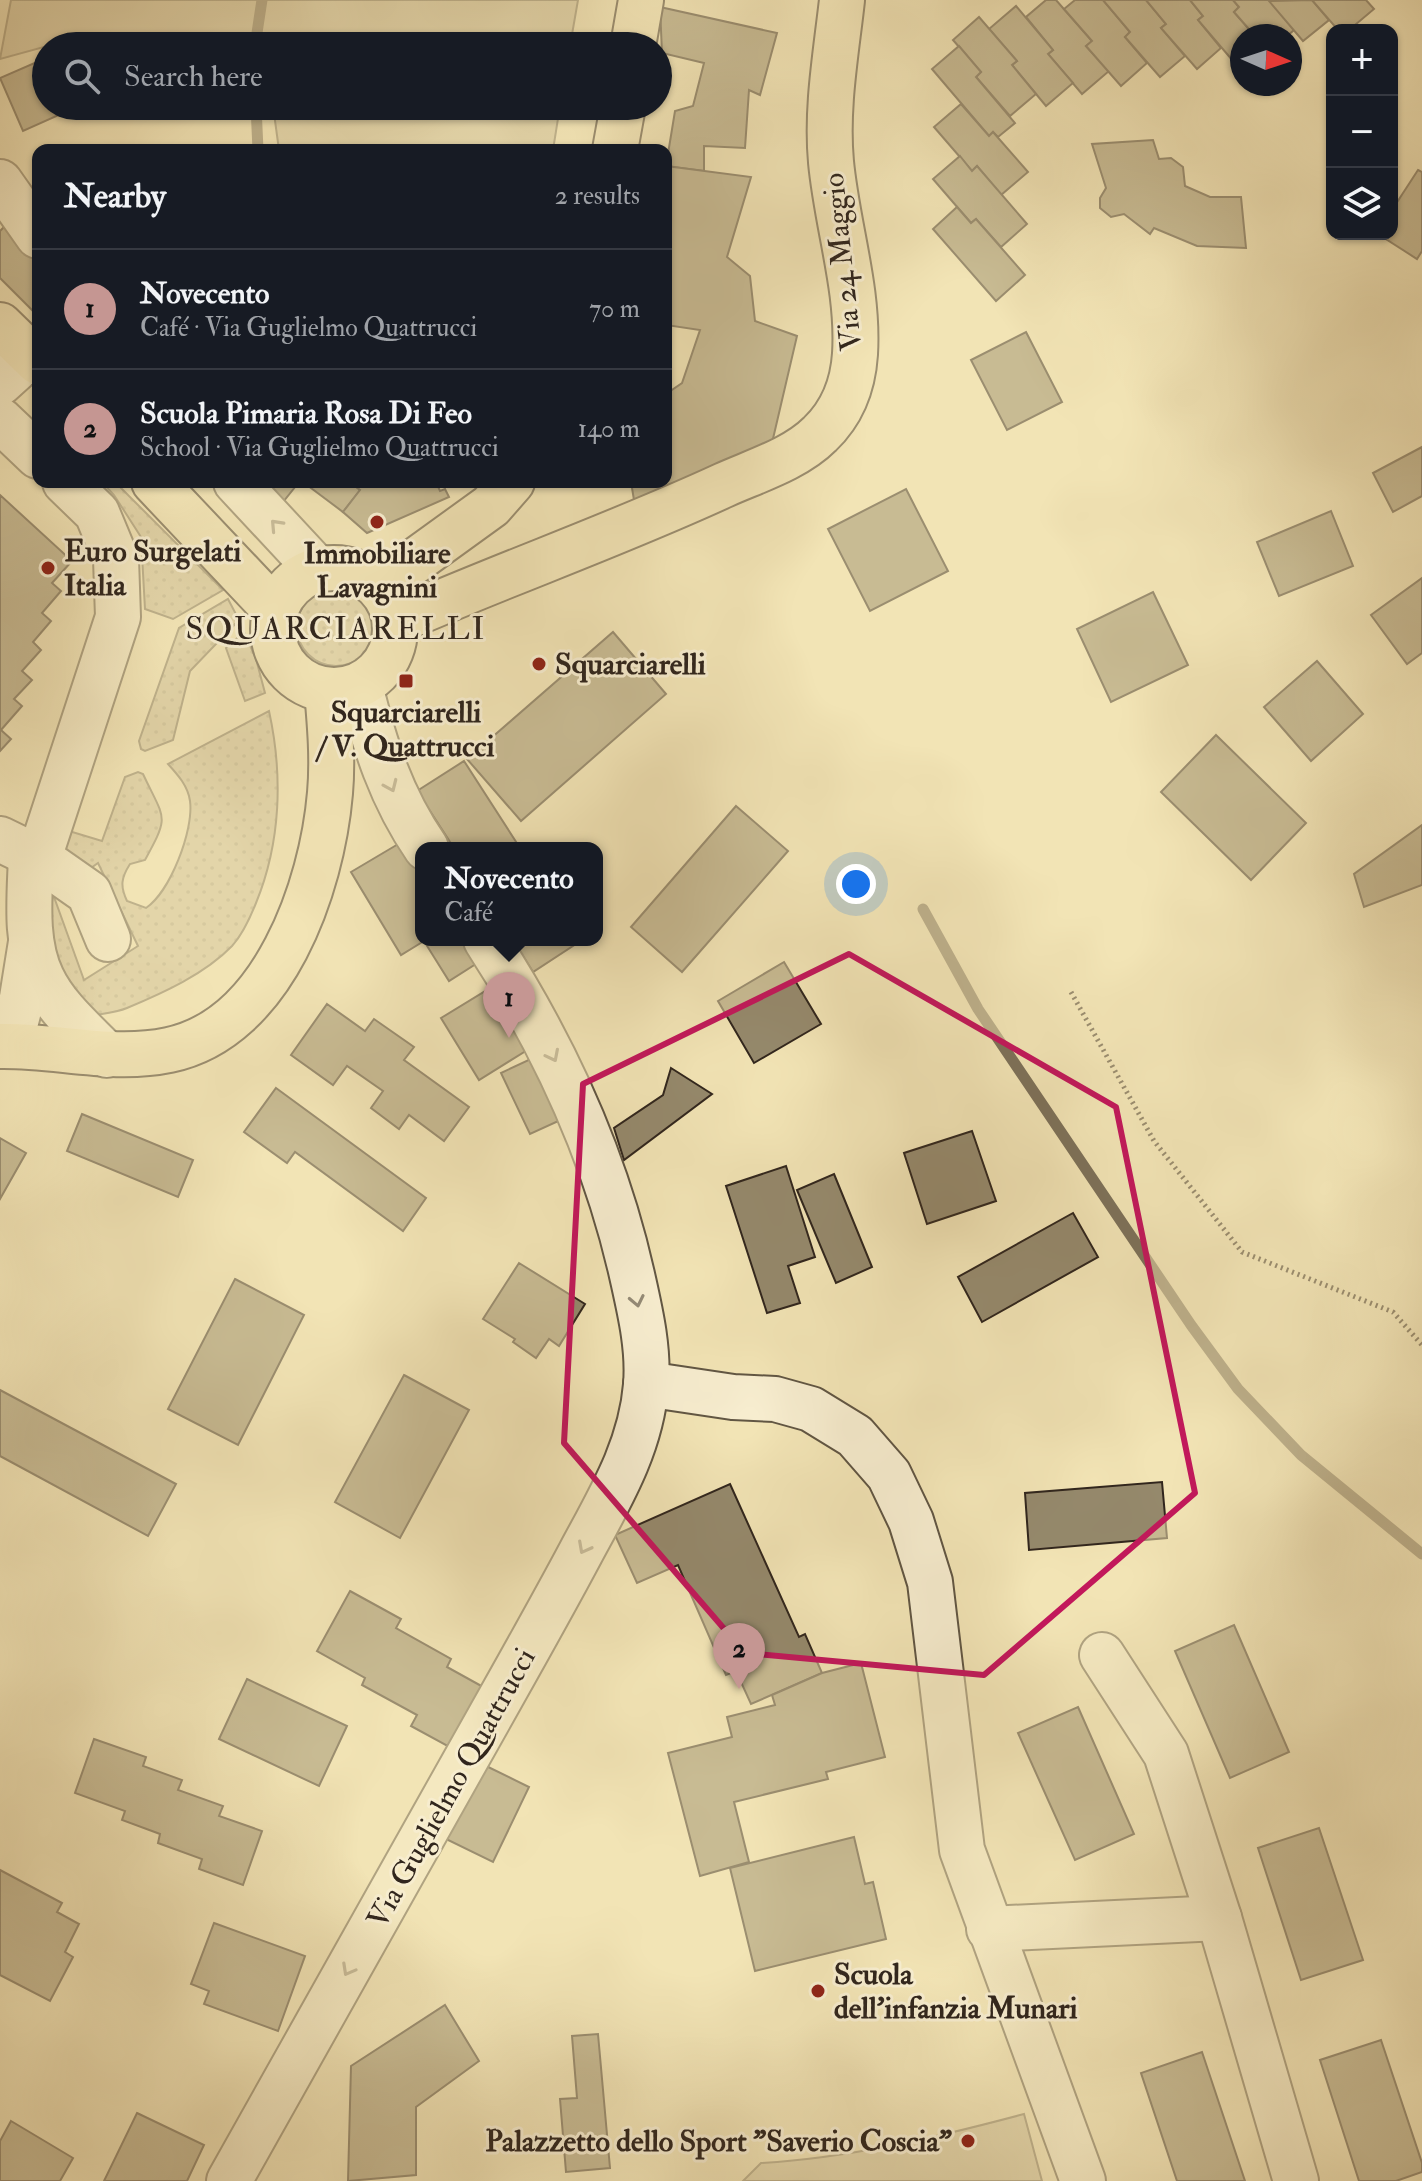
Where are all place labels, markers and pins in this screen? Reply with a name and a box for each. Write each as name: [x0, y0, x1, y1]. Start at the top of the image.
marker: Immobiliare Lavagnini: [368, 513, 386, 531]
place label: Euro Surgelati Italia: [64, 533, 241, 604]
place label: Immobiliare Lavagnini: [303, 535, 451, 606]
marker: Euro Surgelati Italia: [39, 559, 57, 577]
place label: Squarciarelli: [555, 646, 706, 683]
marker: Squarciarelli: [530, 655, 548, 673]
marker: Squarciarelli / V. Quattrucci: [397, 672, 415, 690]
place label: Squarciarelli / V. Quattrucci: [315, 694, 494, 765]
pin: 1: [483, 972, 535, 1038]
pin: 2: [713, 1623, 765, 1689]
place label: Scuola dell'infanzia Munari: [834, 1956, 1077, 2027]
marker: Scuola dell'infanzia Munari: [809, 1982, 827, 2000]
place label: Palazzetto dello Sport "Saverio Coscia": [485, 2123, 953, 2160]
marker: Palazzetto dello Sport "Saverio Coscia": [959, 2132, 977, 2150]

